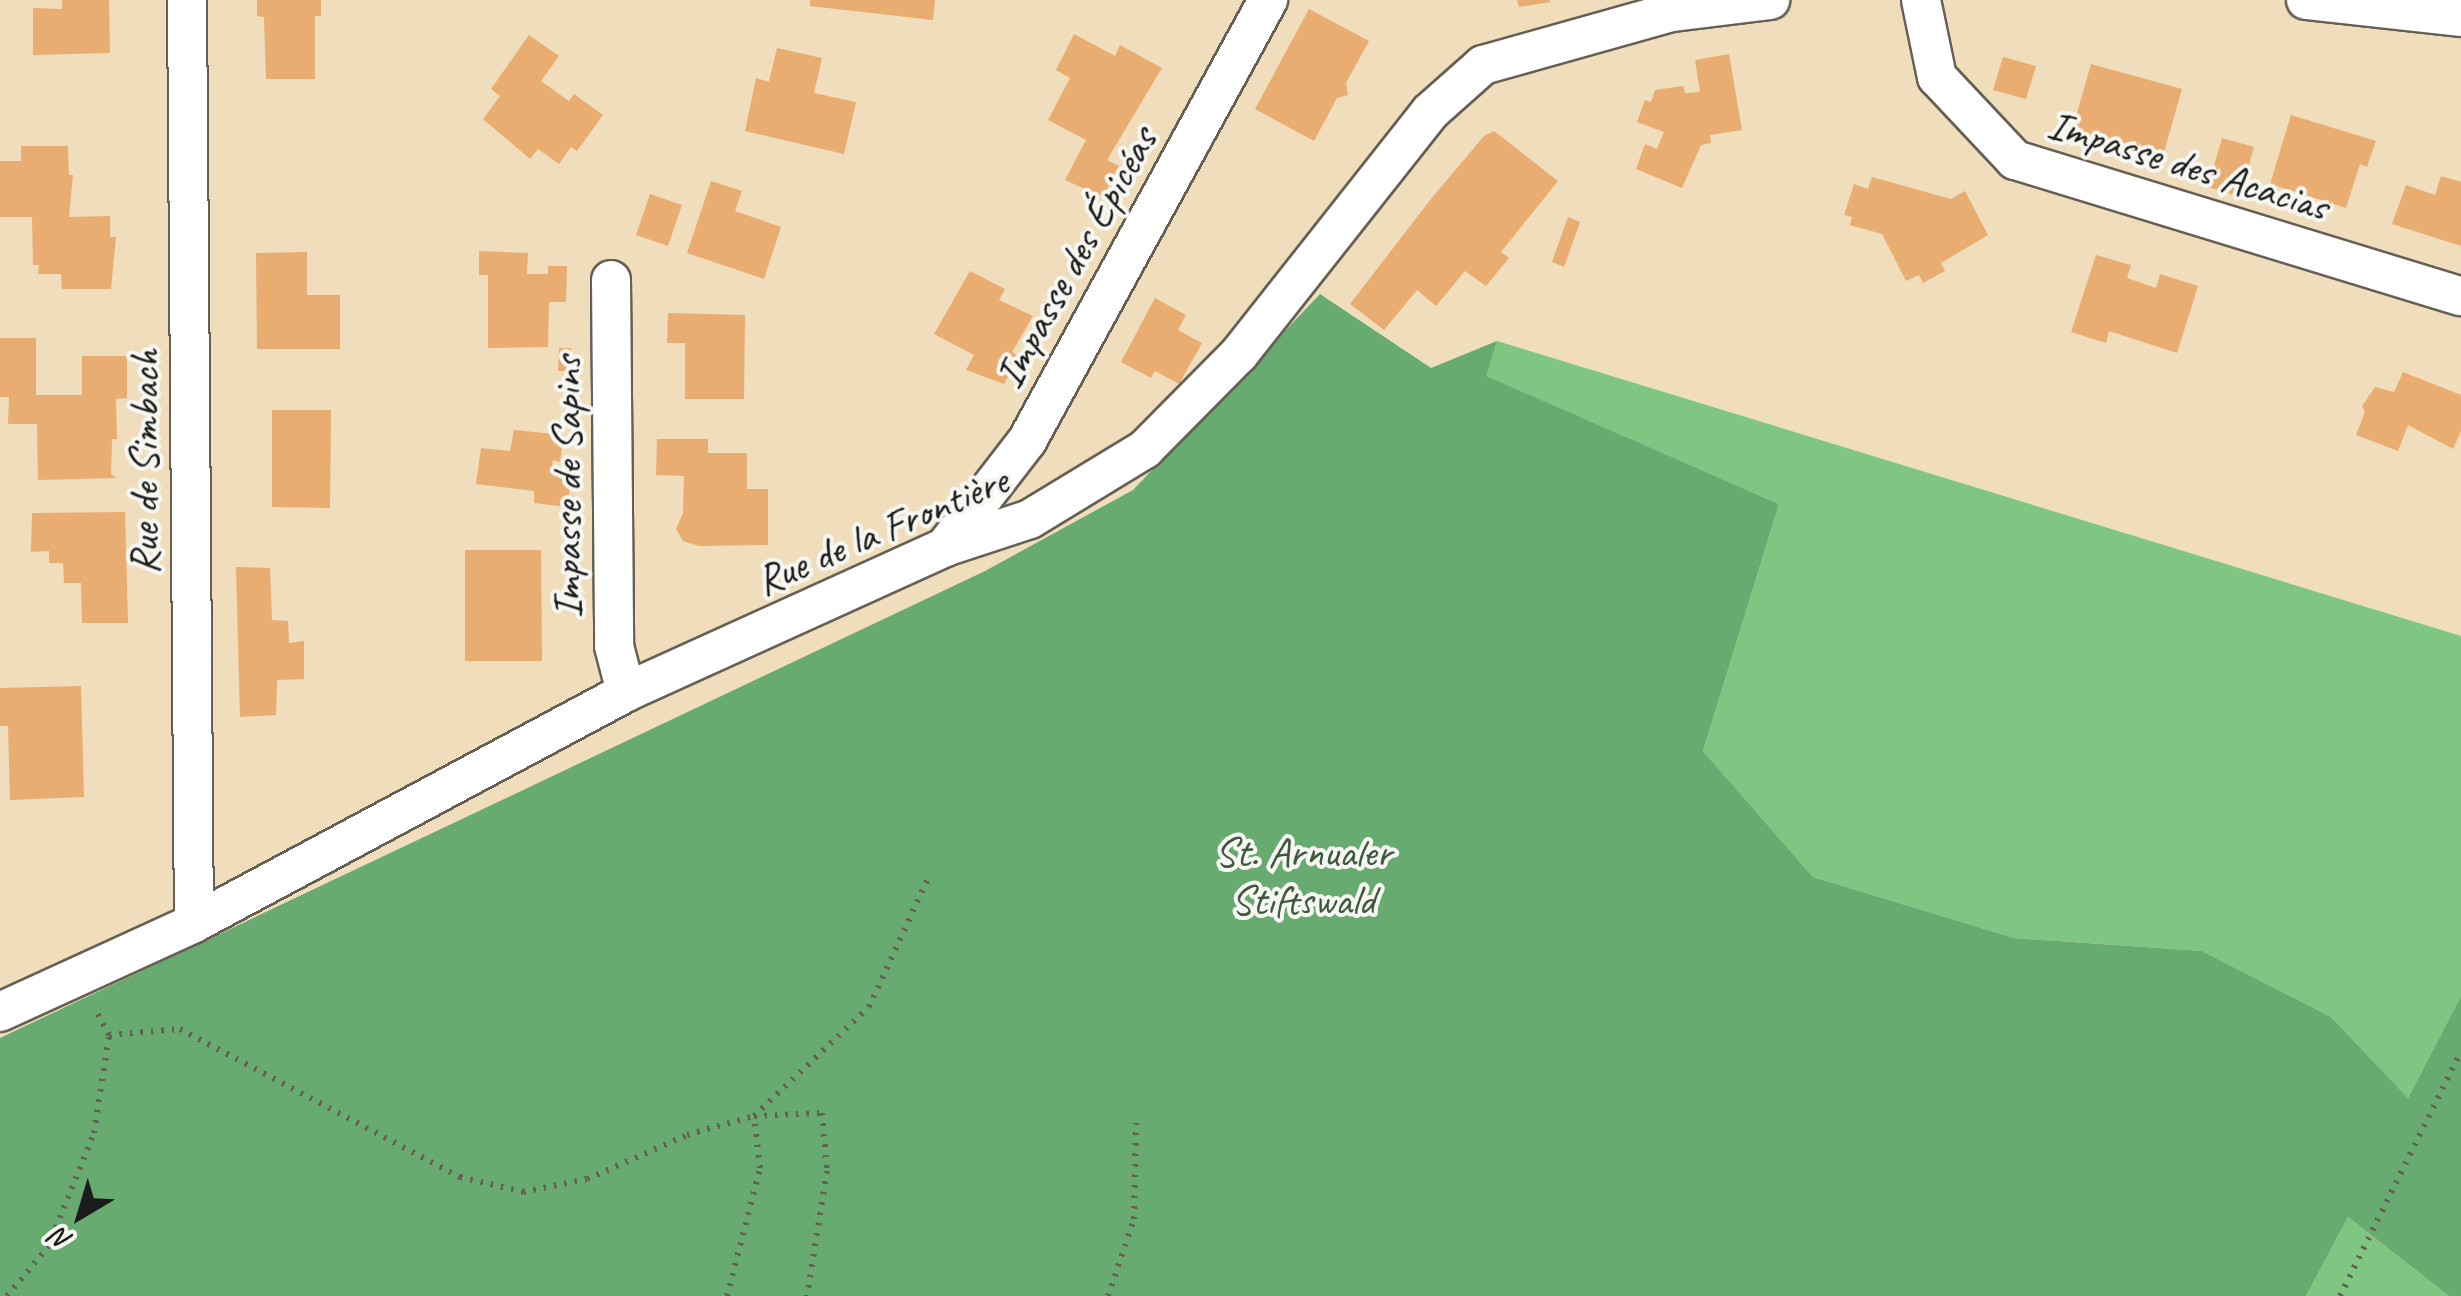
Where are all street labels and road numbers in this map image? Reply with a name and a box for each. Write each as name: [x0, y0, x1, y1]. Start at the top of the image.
street label: Impasse des Acacias: [2042, 99, 2334, 233]
street label: Impasse des Épicéas: [984, 119, 1168, 397]
street label: Rue de Simbach: [120, 350, 170, 574]
street label: Impasse de Sapins: [543, 356, 593, 618]
street label: Rue de la Frontière: [749, 455, 1015, 607]

